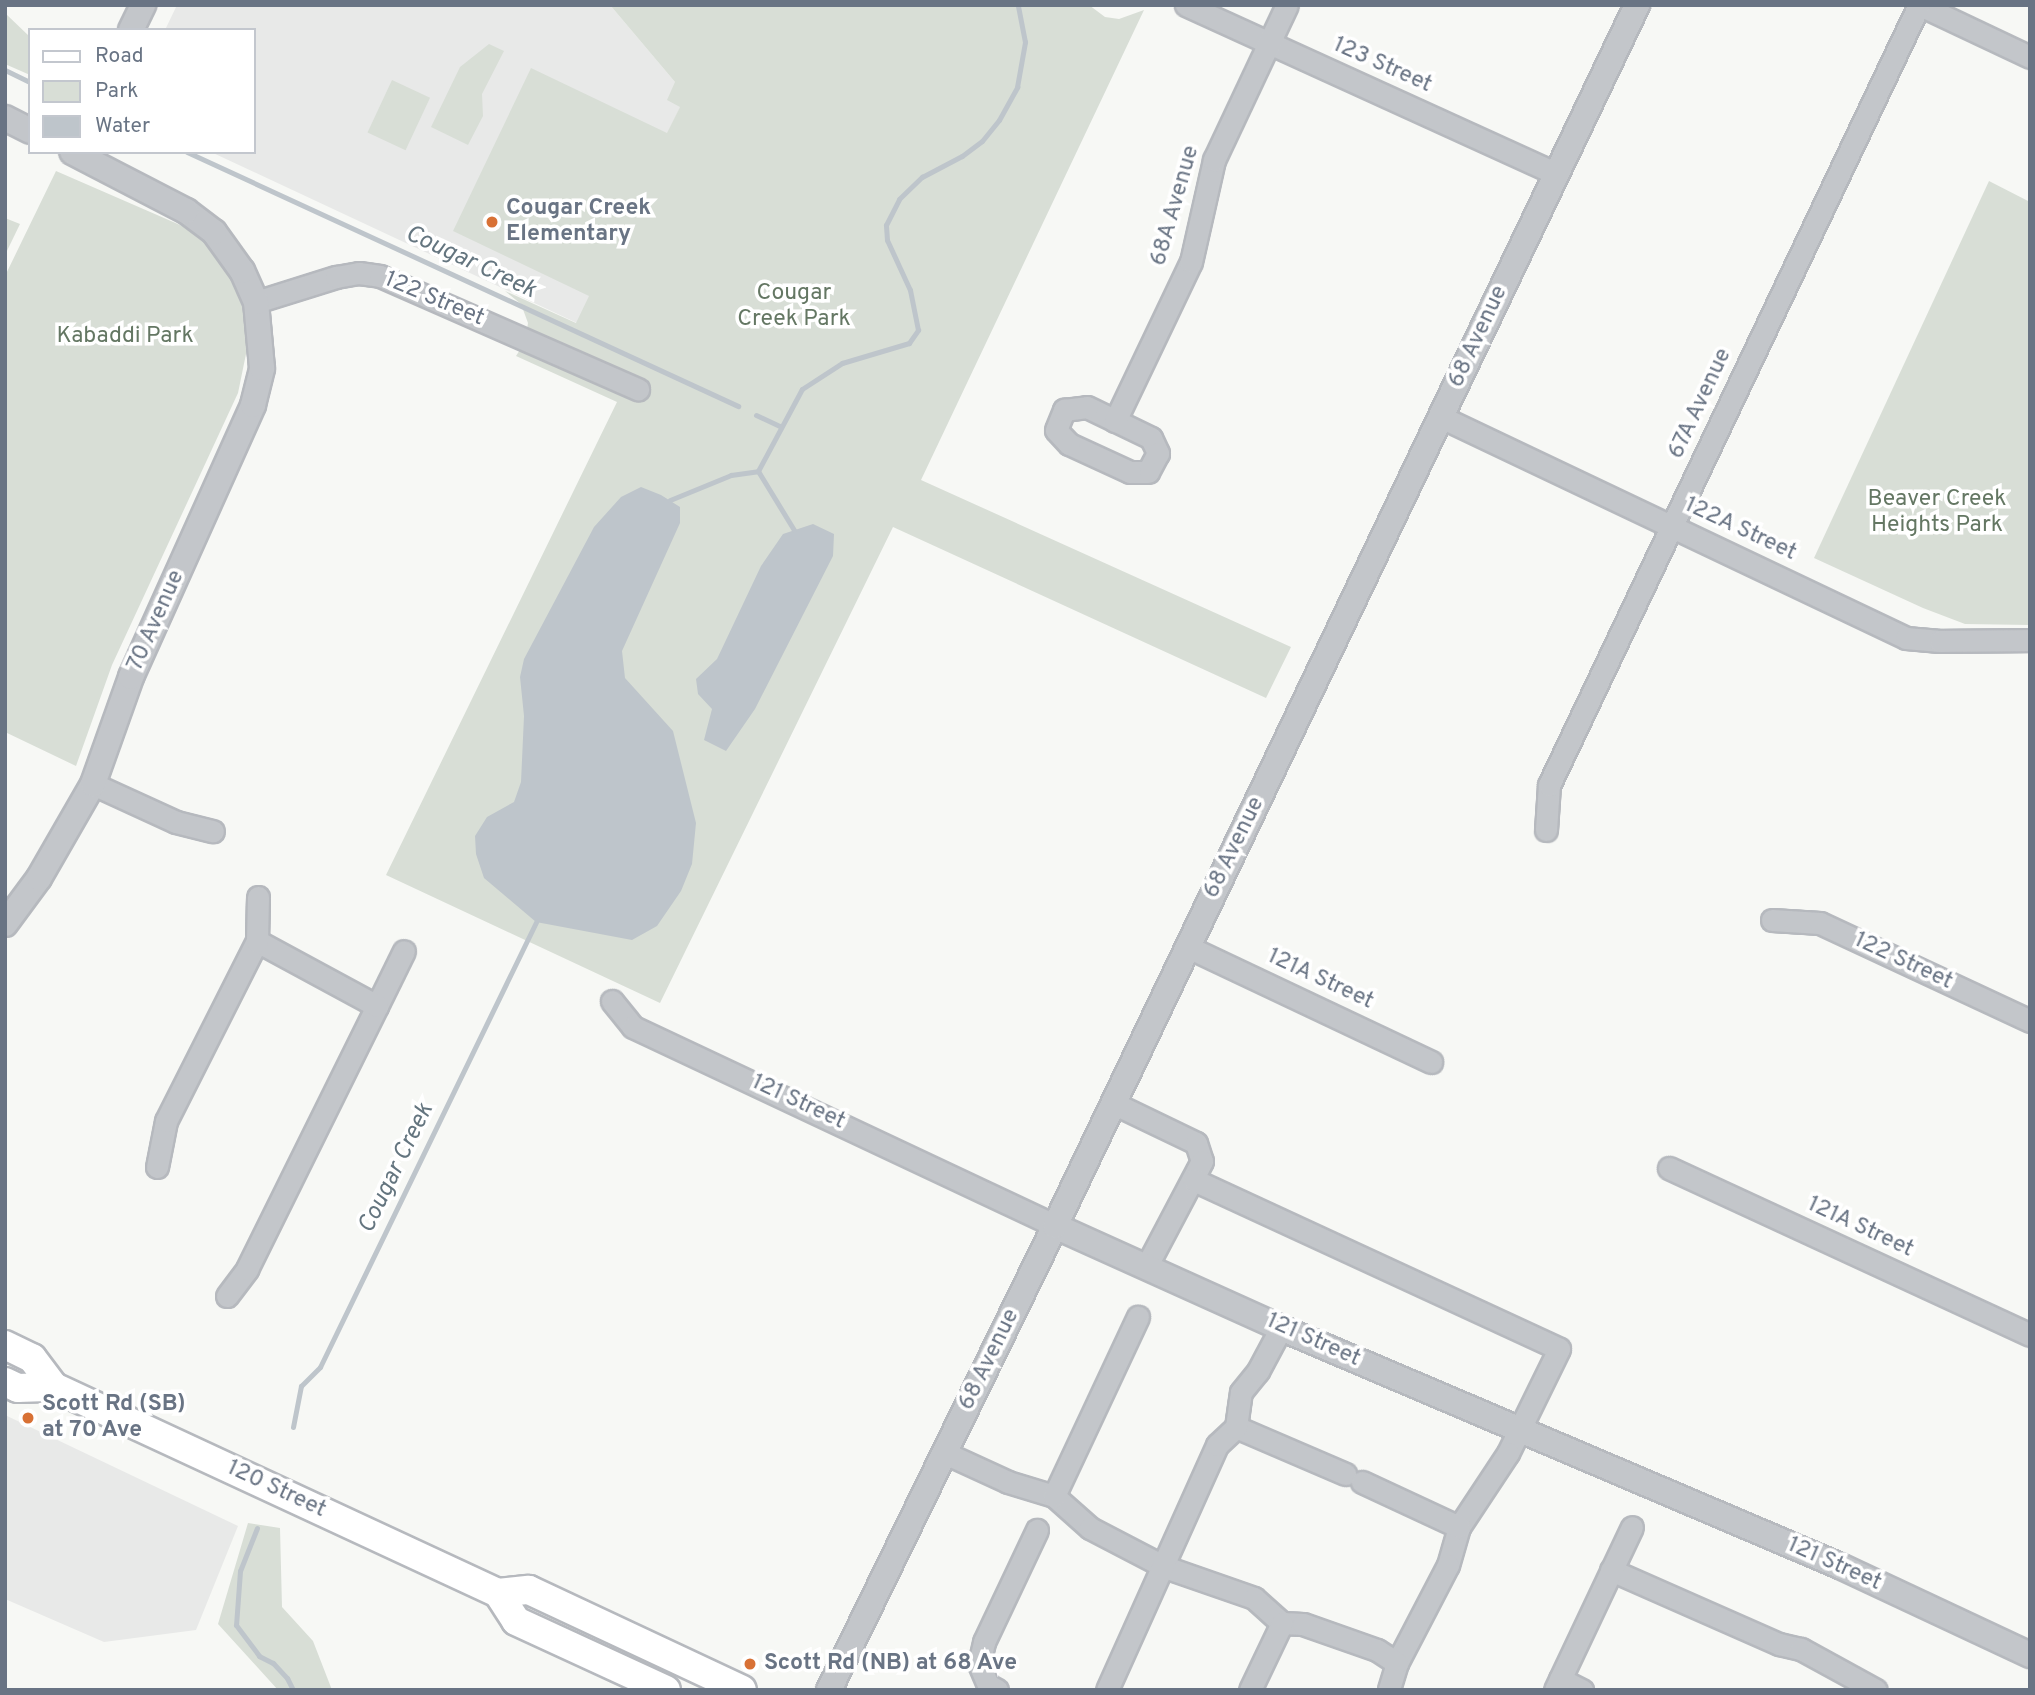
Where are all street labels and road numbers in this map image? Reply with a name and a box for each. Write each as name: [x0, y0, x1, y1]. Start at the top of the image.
street label: 123 Street: [1328, 32, 1436, 100]
street label: 68A Avenue: [1145, 142, 1207, 270]
street label: 122 Street: [380, 267, 488, 333]
street label: 68 Avenue: [1443, 281, 1515, 393]
street label: 67A Avenue: [1663, 344, 1739, 464]
street label: 122A Street: [1679, 492, 1801, 568]
street label: 70 Avenue: [122, 566, 192, 676]
street label: 68 Avenue: [1198, 792, 1272, 904]
street label: 122 Street: [1849, 927, 1957, 997]
street label: 121A Street: [1262, 943, 1378, 1017]
street label: 121 Street: [747, 1069, 849, 1137]
street label: 121A Street: [1802, 1191, 1918, 1265]
street label: 68 Avenue: [953, 1304, 1027, 1416]
street label: 121 Street: [1262, 1308, 1364, 1374]
street label: 120 Street: [222, 1455, 330, 1525]
street label: 121 Street: [1783, 1532, 1885, 1598]

